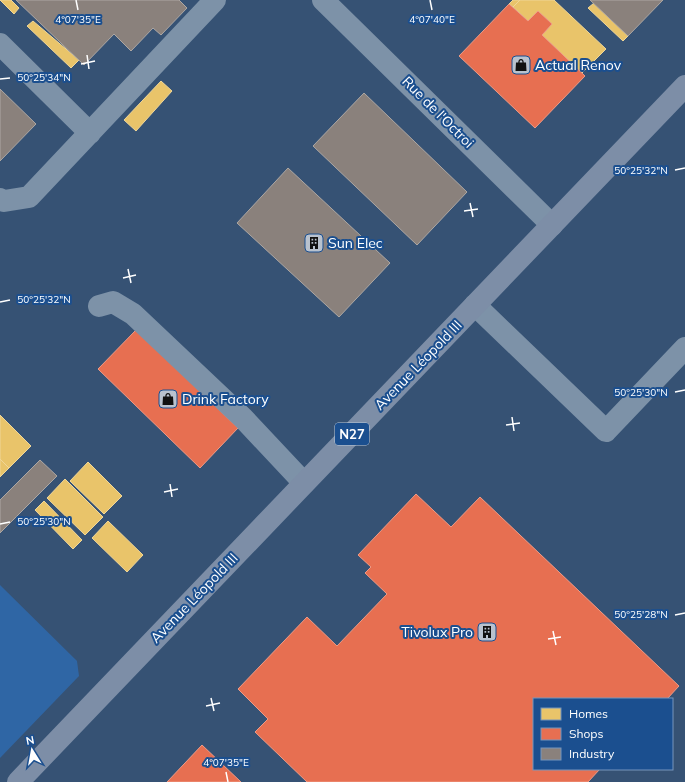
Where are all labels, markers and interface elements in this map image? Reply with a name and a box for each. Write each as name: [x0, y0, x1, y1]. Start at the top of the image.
text: 4°07'35"E: [55, 13, 101, 26]
text: 4°07'40"E: [409, 13, 455, 26]
shop icon: Actual Renov: [510, 54, 532, 76]
place label: Actual Renov: [535, 56, 622, 74]
text: 50°25'34"N: [17, 71, 71, 84]
street label: Rue de l'Octroi: [398, 72, 478, 152]
text: 50°25'32"N: [614, 164, 668, 177]
building icon: Sun Elec: [303, 232, 325, 254]
place label: Sun Elec: [328, 234, 383, 252]
text: 50°25'32"N: [17, 293, 71, 306]
street label: Avenue Léopold III: [370, 316, 466, 414]
text: 50°25'30"N: [614, 386, 668, 399]
shop icon: Drink Factory: [157, 388, 179, 410]
place label: Drink Factory: [182, 390, 269, 408]
road number: N27: [335, 423, 369, 445]
text: 50°25'30"N: [17, 515, 71, 528]
street label: Avenue Léopold III: [146, 549, 242, 647]
text: 50°25'28"N: [614, 608, 668, 621]
building icon: Tivolux Pro: [476, 621, 498, 643]
place label: Tivolux Pro: [401, 623, 473, 641]
legend: [533, 698, 673, 770]
text: Homes: [569, 706, 608, 721]
text: Shops: [569, 726, 604, 741]
north arrow: [12, 730, 52, 770]
text: N: [25, 733, 36, 748]
text: Industry: [569, 746, 615, 761]
text: 4°07'35"E: [203, 756, 249, 769]

